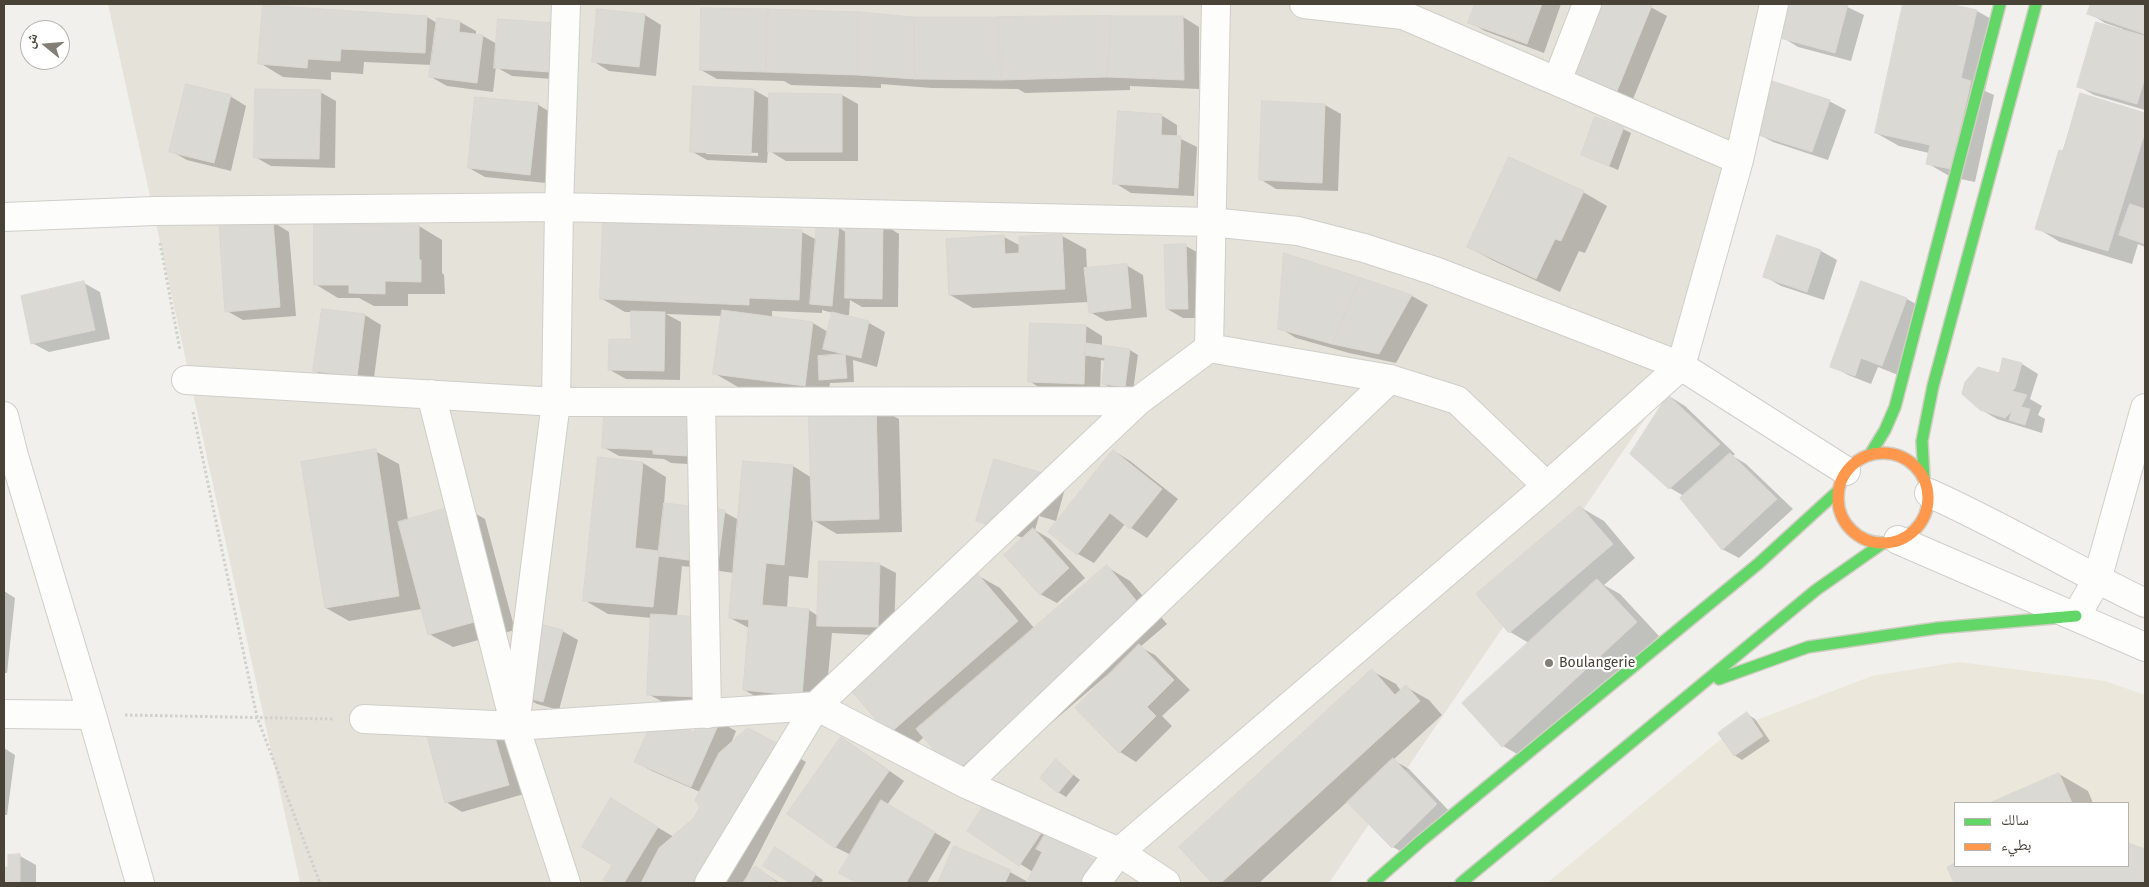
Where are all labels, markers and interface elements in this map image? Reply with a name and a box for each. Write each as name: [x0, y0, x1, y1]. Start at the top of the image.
north arrow: [20, 20, 70, 70]
text: ش: [21, 31, 41, 50]
place label: Boulangerie: [1559, 655, 1635, 671]
marker: Boulangerie: [1543, 657, 1555, 669]
legend: [1954, 802, 2129, 867]
text: سالك: [2001, 811, 2029, 829]
text: بطيء: [2001, 836, 2031, 854]

